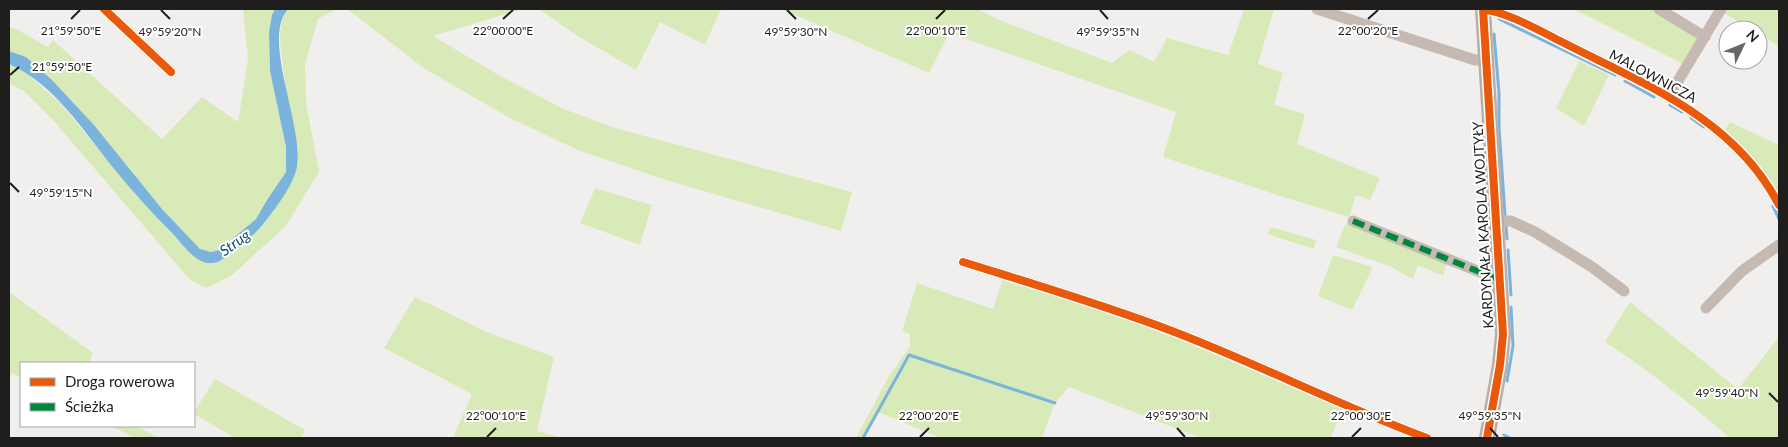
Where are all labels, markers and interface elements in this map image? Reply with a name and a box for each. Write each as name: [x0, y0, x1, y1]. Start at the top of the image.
north arrow: [1718, 20, 1768, 70]
text: 21°59'50"E: [41, 23, 101, 38]
text: 22°00'00"E: [473, 23, 533, 38]
text: 22°00'10"E: [906, 23, 966, 38]
text: 22°00'20"E: [1338, 23, 1398, 38]
text: 49°59'20"N: [139, 24, 201, 39]
text: 49°59'30"N: [765, 24, 827, 39]
text: 49°59'35"N: [1077, 24, 1139, 39]
text: N: [1743, 26, 1763, 46]
street label: MALOWNICZA: [1607, 45, 1700, 106]
text: 21°59'50"E: [32, 59, 92, 74]
street label: KARDYNAŁA KAROLA WOJTYŁY: [1469, 121, 1496, 329]
text: 49°59'15"N: [30, 185, 92, 200]
water label: Strug: [216, 225, 254, 259]
legend: [20, 362, 195, 427]
text: Droga rowerowa: [65, 372, 175, 390]
text: 49°59'40"N: [1696, 385, 1758, 400]
text: Ścieżka: [65, 397, 114, 415]
text: 22°00'10"E: [466, 408, 526, 423]
text: 22°00'20"E: [899, 408, 959, 423]
text: 49°59'30"N: [1146, 408, 1208, 423]
text: 22°00'30"E: [1331, 408, 1391, 423]
text: 49°59'35"N: [1459, 408, 1521, 423]

